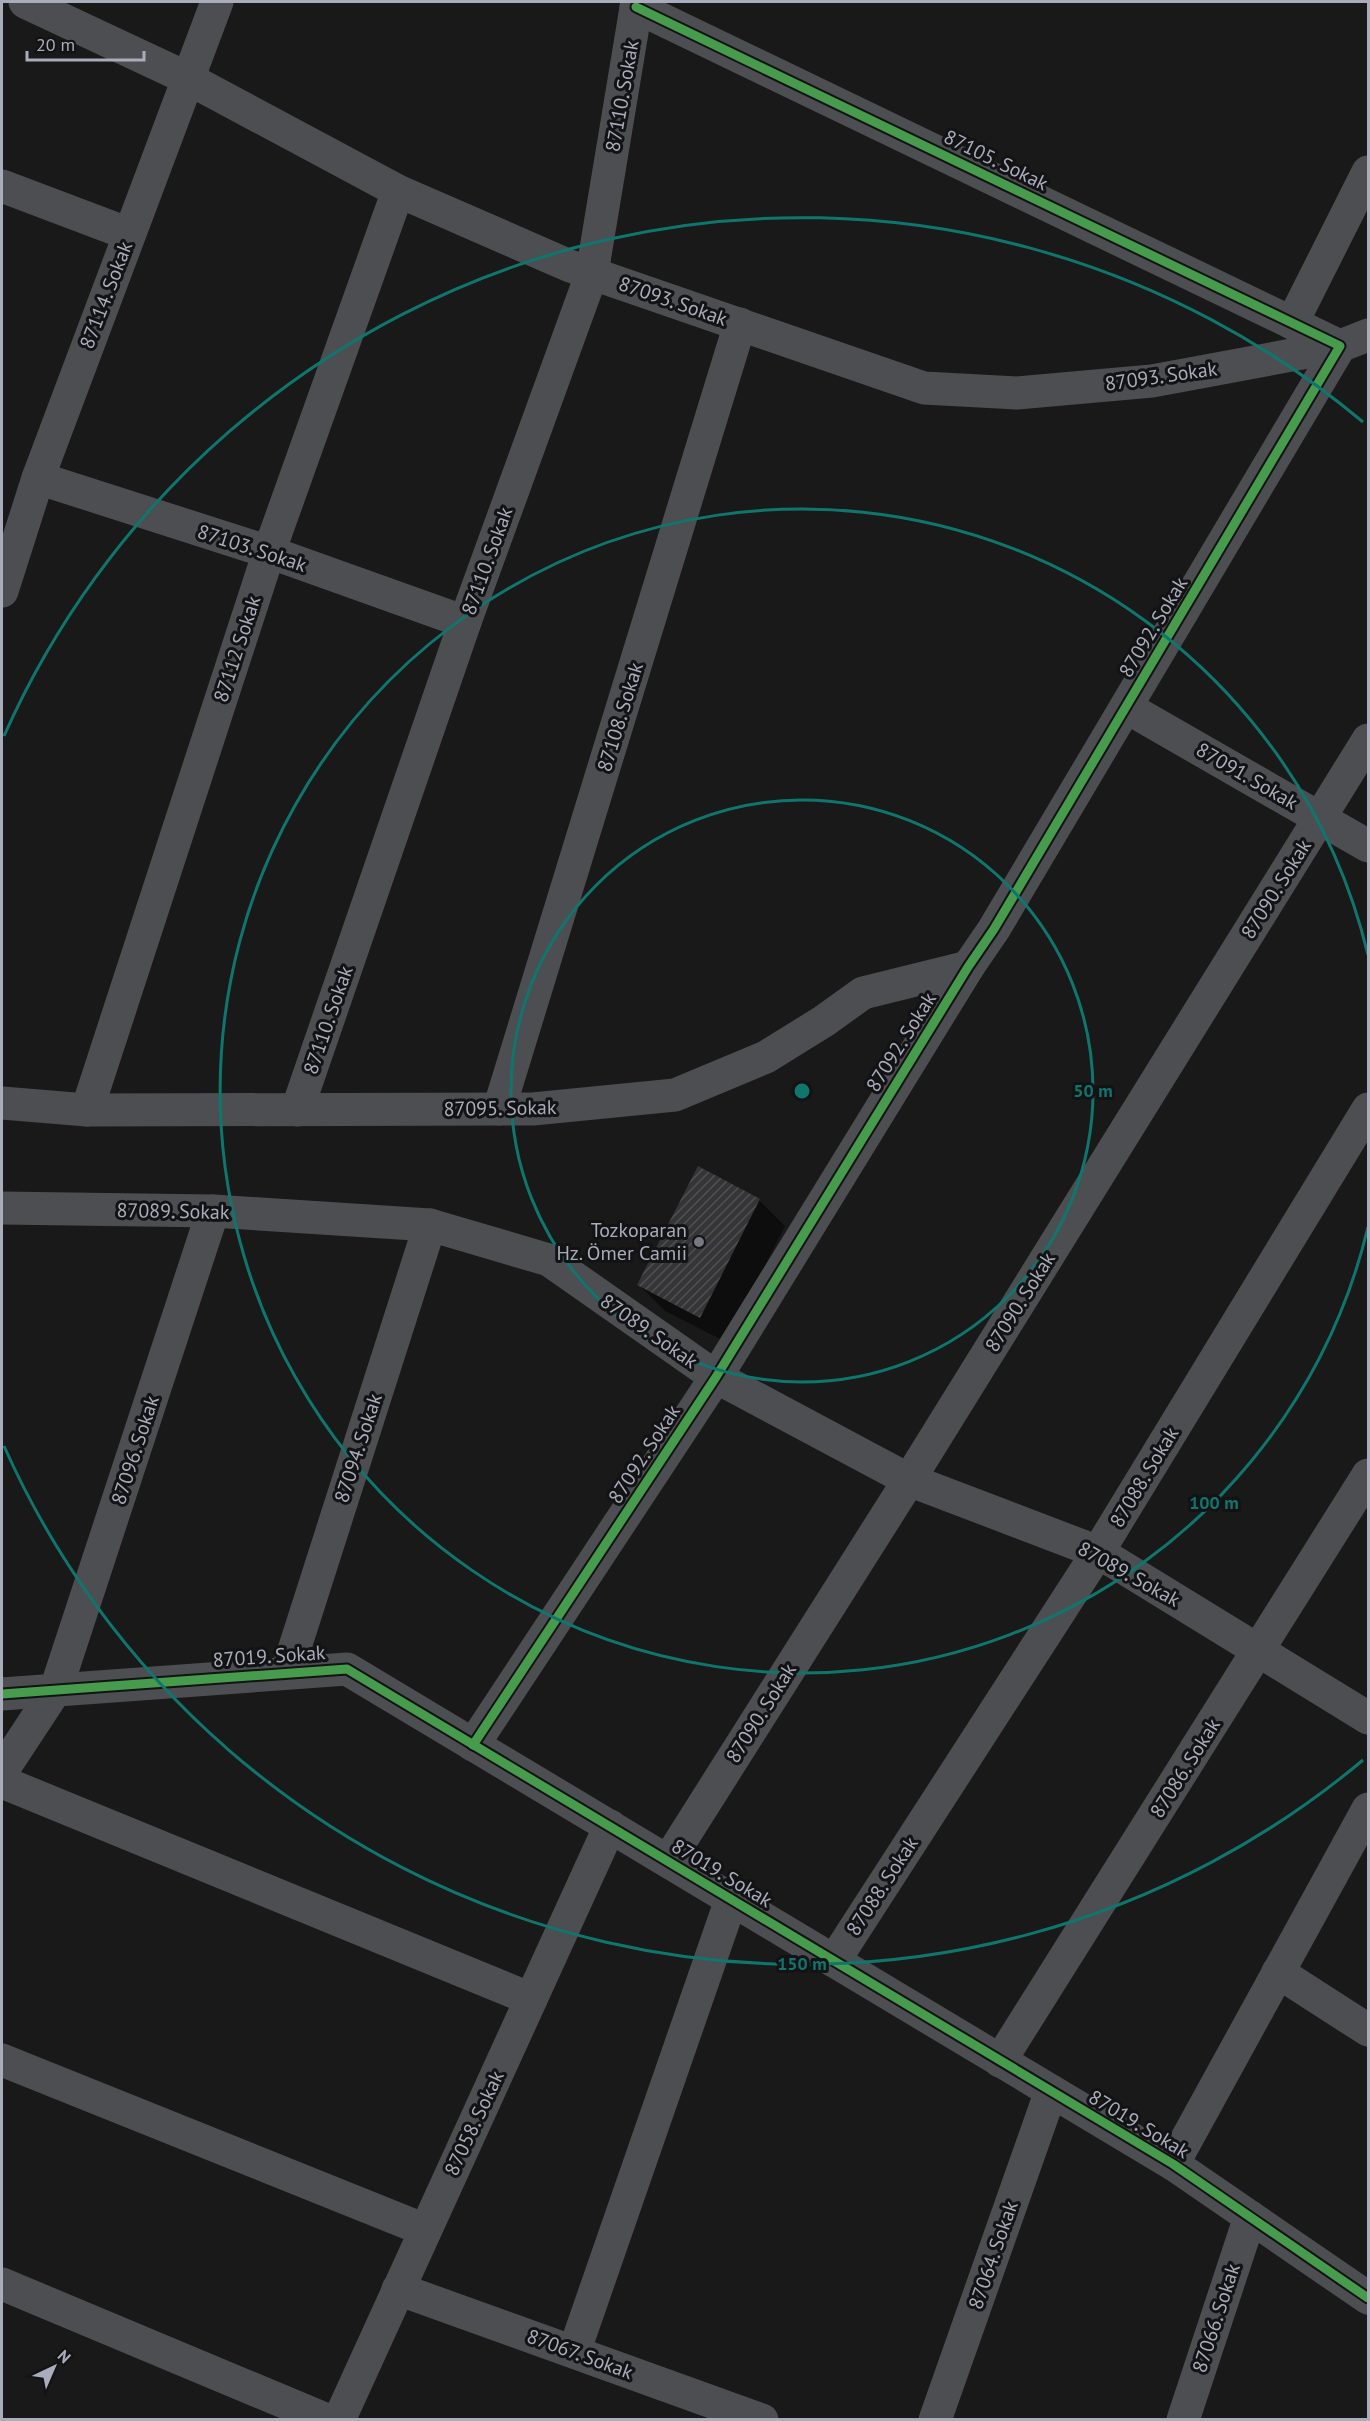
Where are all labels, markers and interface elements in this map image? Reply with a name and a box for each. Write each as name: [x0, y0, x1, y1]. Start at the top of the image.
scale bar: [27, 24, 144, 62]
text: 20 m: [36, 33, 75, 56]
street label: 87110. Sokak: [599, 38, 645, 154]
street label: 87105. Sokak: [940, 124, 1053, 197]
street label: 87114. Sokak: [74, 237, 139, 352]
street label: 87093. Sokak: [615, 270, 731, 332]
street label: 87093. Sokak: [1103, 355, 1219, 397]
street label: 87110. Sokak: [455, 503, 519, 619]
street label: 87103. Sokak: [194, 518, 310, 578]
street label: 87092. Sokak: [1113, 572, 1193, 682]
street label: 87112 Sokak: [208, 592, 267, 705]
street label: 87108. Sokak: [591, 659, 649, 775]
street label: 87091. Sokak: [1192, 736, 1303, 816]
street label: 87090. Sokak: [1235, 834, 1317, 944]
street label: 87110. Sokak: [297, 962, 359, 1078]
street label: 87092. Sokak: [860, 987, 942, 1097]
text: 50 m: [1073, 1079, 1113, 1102]
centre of rings: [792, 1081, 812, 1101]
street label: 87095. Sokak: [443, 1094, 557, 1122]
street label: 87089. Sokak: [116, 1197, 230, 1225]
place label: Tozkoparan Hz. Ömer Camii: [556, 1217, 687, 1266]
marker: Tozkoparan Hz. Ömer Camii: [692, 1235, 706, 1249]
street label: 87090. Sokak: [979, 1247, 1061, 1357]
street label: 87089. Sokak: [595, 1288, 703, 1374]
street label: 87094. Sokak: [328, 1390, 388, 1506]
street label: 87096. Sokak: [105, 1392, 165, 1508]
street label: 87092. Sokak: [602, 1399, 686, 1508]
street label: 87088. Sokak: [1104, 1422, 1184, 1532]
text: 100 m: [1189, 1491, 1239, 1514]
street label: 87089. Sokak: [1073, 1535, 1185, 1613]
street label: 87019. Sokak: [212, 1639, 327, 1673]
street label: 87090. Sokak: [720, 1658, 802, 1768]
street label: 87086. Sokak: [1144, 1713, 1226, 1823]
street label: 87088. Sokak: [840, 1831, 924, 1940]
street label: 87019. Sokak: [667, 1833, 777, 1913]
text: 150 m: [777, 1952, 827, 1975]
street label: 87058. Sokak: [438, 2066, 510, 2180]
street label: 87019. Sokak: [1084, 2084, 1194, 2164]
street label: 87064. Sokak: [962, 2197, 1024, 2313]
street label: 87066. Sokak: [1186, 2260, 1246, 2376]
street label: 87067. Sokak: [524, 2323, 637, 2385]
north arrow: [24, 2337, 84, 2397]
text: N: [54, 2345, 75, 2367]

